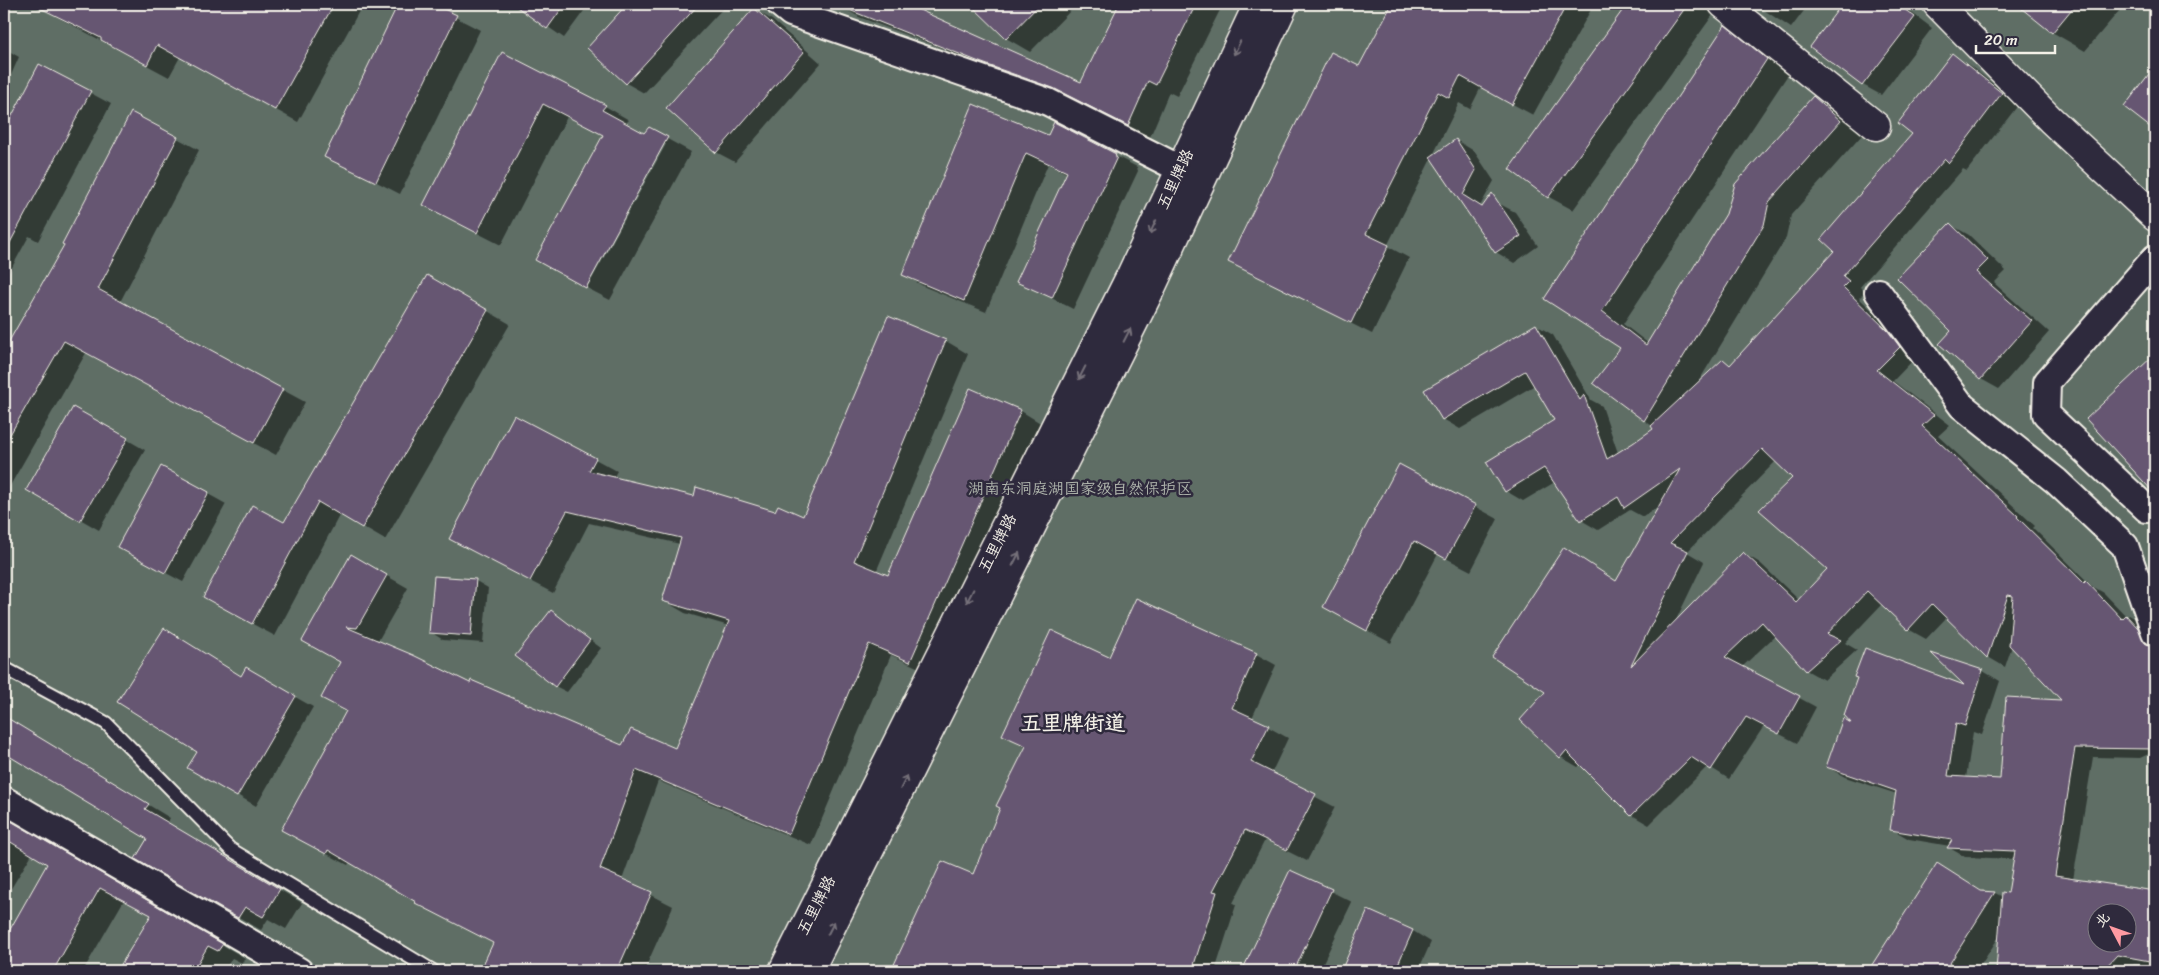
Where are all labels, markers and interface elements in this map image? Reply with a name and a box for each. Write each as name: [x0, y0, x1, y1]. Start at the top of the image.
scale bar: [1976, 22, 2055, 54]
text: 20 m: [1984, 27, 2018, 53]
one-way arrow: [1232, 40, 1241, 55]
street label: 五里牌路: [1148, 144, 1202, 214]
one-way arrow: [1148, 219, 1158, 234]
one-way arrow: [1123, 328, 1133, 343]
one-way arrow: [1077, 365, 1086, 380]
park label: 湖南东洞庭湖国家级自然保护区: [968, 474, 1192, 503]
street label: 五里牌路: [970, 508, 1024, 578]
one-way arrow: [1012, 552, 1021, 567]
one-way arrow: [965, 589, 975, 604]
district label: 五里牌街道: [1021, 704, 1126, 742]
one-way arrow: [900, 775, 909, 790]
street label: 五里牌路: [789, 870, 843, 940]
north arrow: [2086, 902, 2136, 952]
text: 北: [2089, 906, 2117, 933]
one-way arrow: [826, 920, 836, 935]

